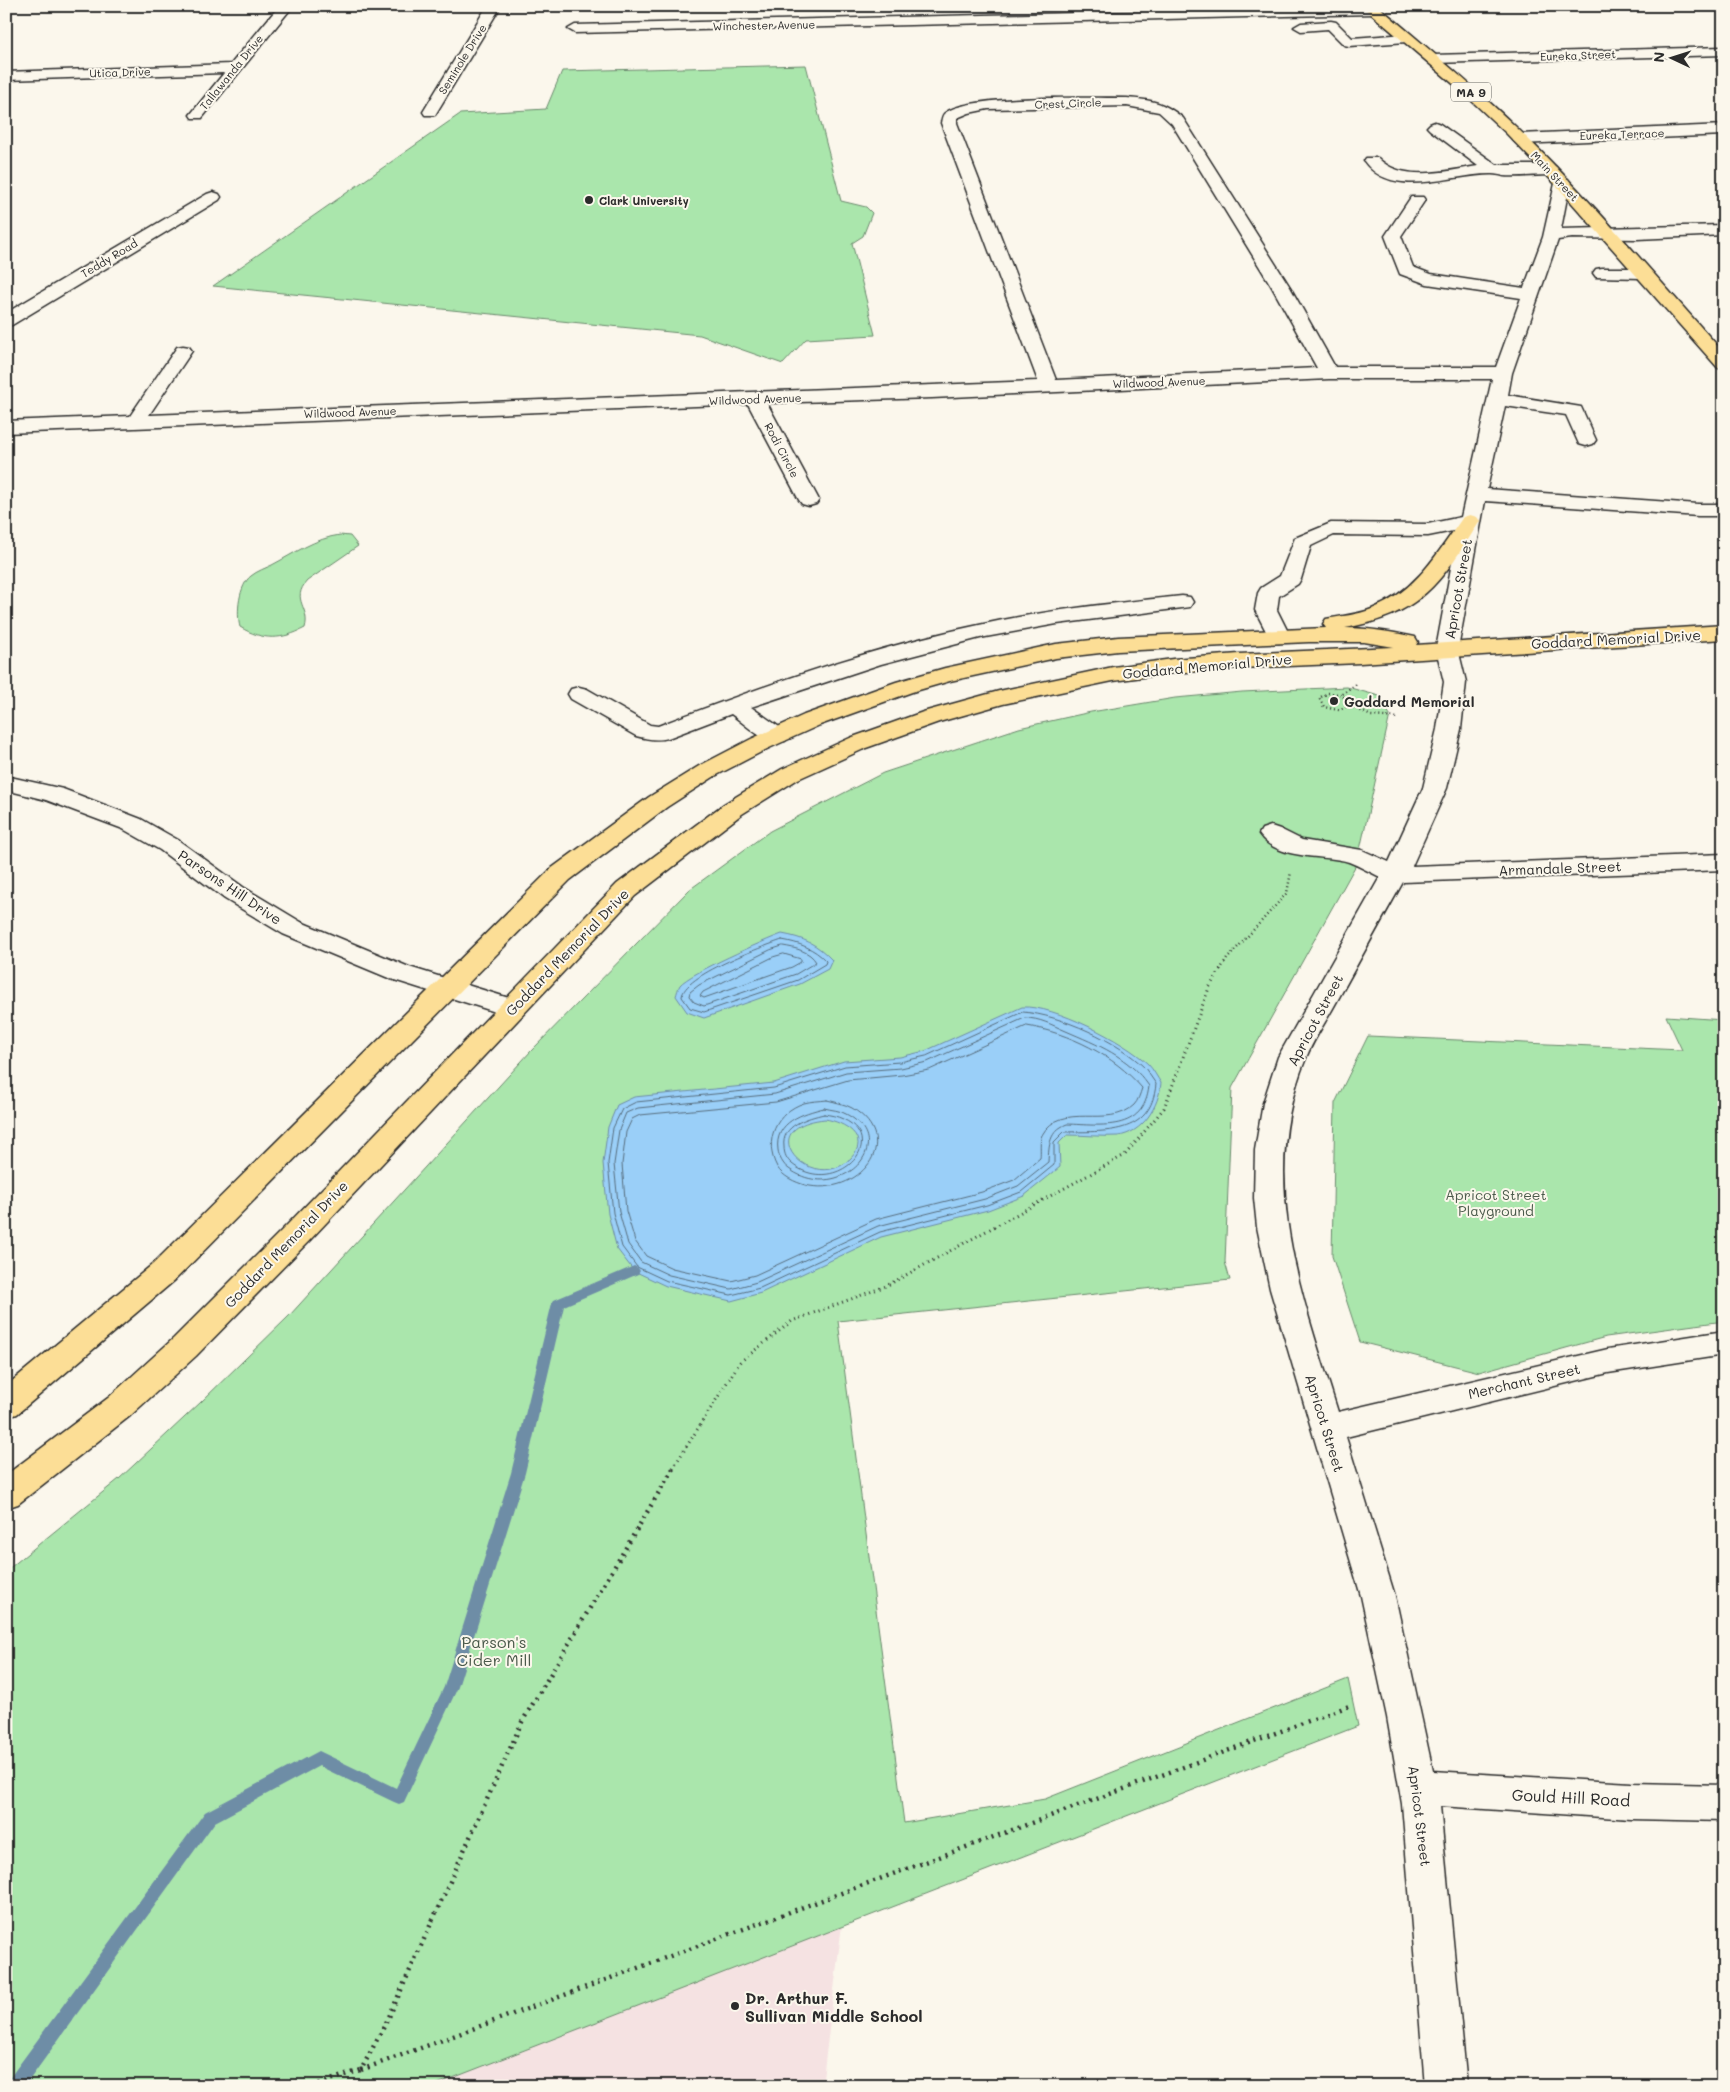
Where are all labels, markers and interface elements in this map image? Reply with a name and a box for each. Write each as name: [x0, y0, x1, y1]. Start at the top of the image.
street label: Winchester Avenue: [713, 17, 816, 33]
street label: Seminole Drive: [434, 21, 490, 97]
street label: Tallawanda Drive: [196, 31, 266, 113]
north arrow: [1648, 32, 1698, 82]
street label: Eureka Street: [1540, 46, 1616, 64]
text: N: [1649, 51, 1668, 63]
street label: Utica Drive: [89, 63, 151, 81]
road number: MA 9: [1451, 82, 1491, 101]
street label: Crest Circle: [1034, 94, 1102, 112]
street label: Eureka Terrace: [1579, 125, 1665, 143]
street label: Main Street: [1528, 148, 1582, 204]
place label: Clark University: [599, 193, 689, 208]
marker: Clark University: [583, 194, 595, 206]
street label: Teddy Road: [78, 235, 140, 281]
street label: Wildwood Avenue: [1112, 373, 1206, 391]
street label: Wildwood Avenue: [708, 390, 802, 408]
street label: Wildwood Avenue: [303, 403, 397, 421]
street label: Rodi Circle: [761, 420, 803, 480]
street label: Apricot Street: [1440, 537, 1476, 641]
street label: Goddard Memorial Drive: [1531, 625, 1701, 653]
street label: Goddard Memorial Drive: [1122, 649, 1292, 683]
place label: Goddard Memorial: [1344, 692, 1474, 711]
marker: Goddard Memorial: [1328, 695, 1340, 707]
street label: Parsons Hill Drive: [174, 845, 286, 929]
street label: Armandale Street: [1498, 856, 1622, 880]
street label: Goddard Memorial Drive: [501, 884, 633, 1020]
street label: Apricot Street: [1283, 971, 1347, 1069]
street label: Goddard Memorial Drive: [220, 1176, 352, 1312]
park label: Apricot Street Playground: [1445, 1185, 1547, 1220]
street label: Merchant Street: [1466, 1359, 1582, 1403]
street label: Apricot Street: [1301, 1372, 1349, 1474]
park label: Parson's Cider Mill: [456, 1631, 532, 1670]
street label: Apricot Street: [1404, 1765, 1436, 1867]
street label: Gould Hill Road: [1511, 1783, 1631, 1811]
place label: Dr. Arthur F. Sullivan Middle School: [745, 1987, 923, 2026]
marker: Dr. Arthur F. Sullivan Middle School: [729, 2000, 741, 2012]

